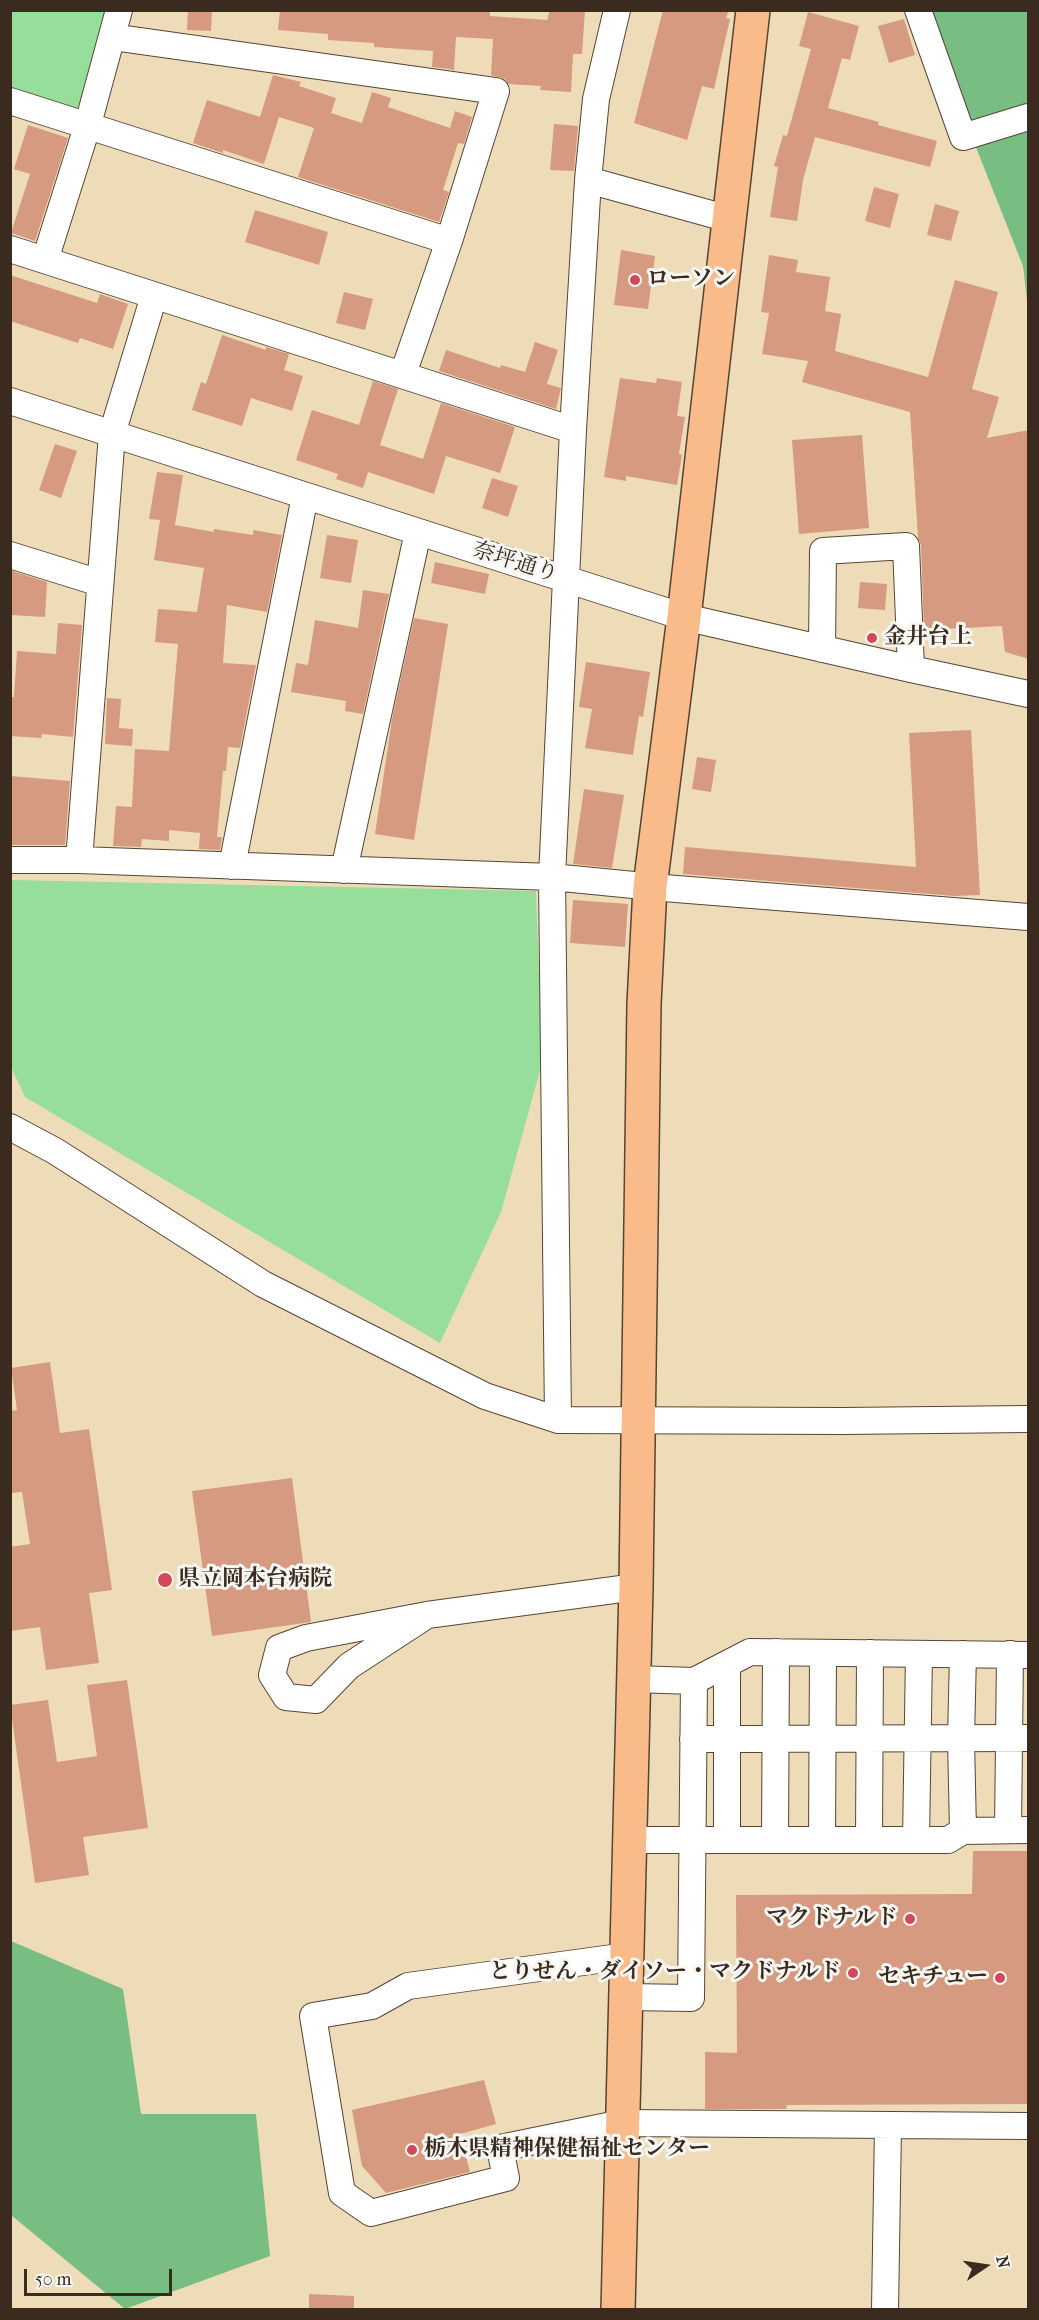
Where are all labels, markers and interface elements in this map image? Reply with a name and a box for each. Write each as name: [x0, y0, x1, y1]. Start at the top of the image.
place label: ローソン: [647, 267, 735, 293]
marker: ローソン: [628, 273, 642, 287]
street label: 奈坪通り: [469, 538, 561, 588]
place label: 金井台上: [884, 625, 972, 651]
marker: 金井台上: [865, 631, 879, 645]
place label: 県立岡本台病院: [178, 1567, 332, 1593]
marker: 県立岡本台病院: [156, 1571, 174, 1589]
place label: マクドナルド: [766, 1906, 898, 1932]
marker: マクドナルド: [903, 1912, 917, 1926]
place label: とりせん・ダイソー・マクドナルド: [489, 1960, 841, 1986]
place label: セキチュー: [878, 1965, 988, 1991]
marker: とりせん・ダイソー・マクドナルド: [846, 1966, 860, 1980]
marker: セキチュー: [993, 1971, 1007, 1985]
place label: 栃木県精神保健福祉センター: [424, 2137, 710, 2163]
marker: 栃木県精神保健福祉センター: [405, 2143, 419, 2157]
north arrow: [955, 2236, 1015, 2296]
text: N: [992, 2254, 1014, 2270]
scale bar: [27, 2257, 176, 2295]
text: 50 m: [35, 2269, 71, 2290]

